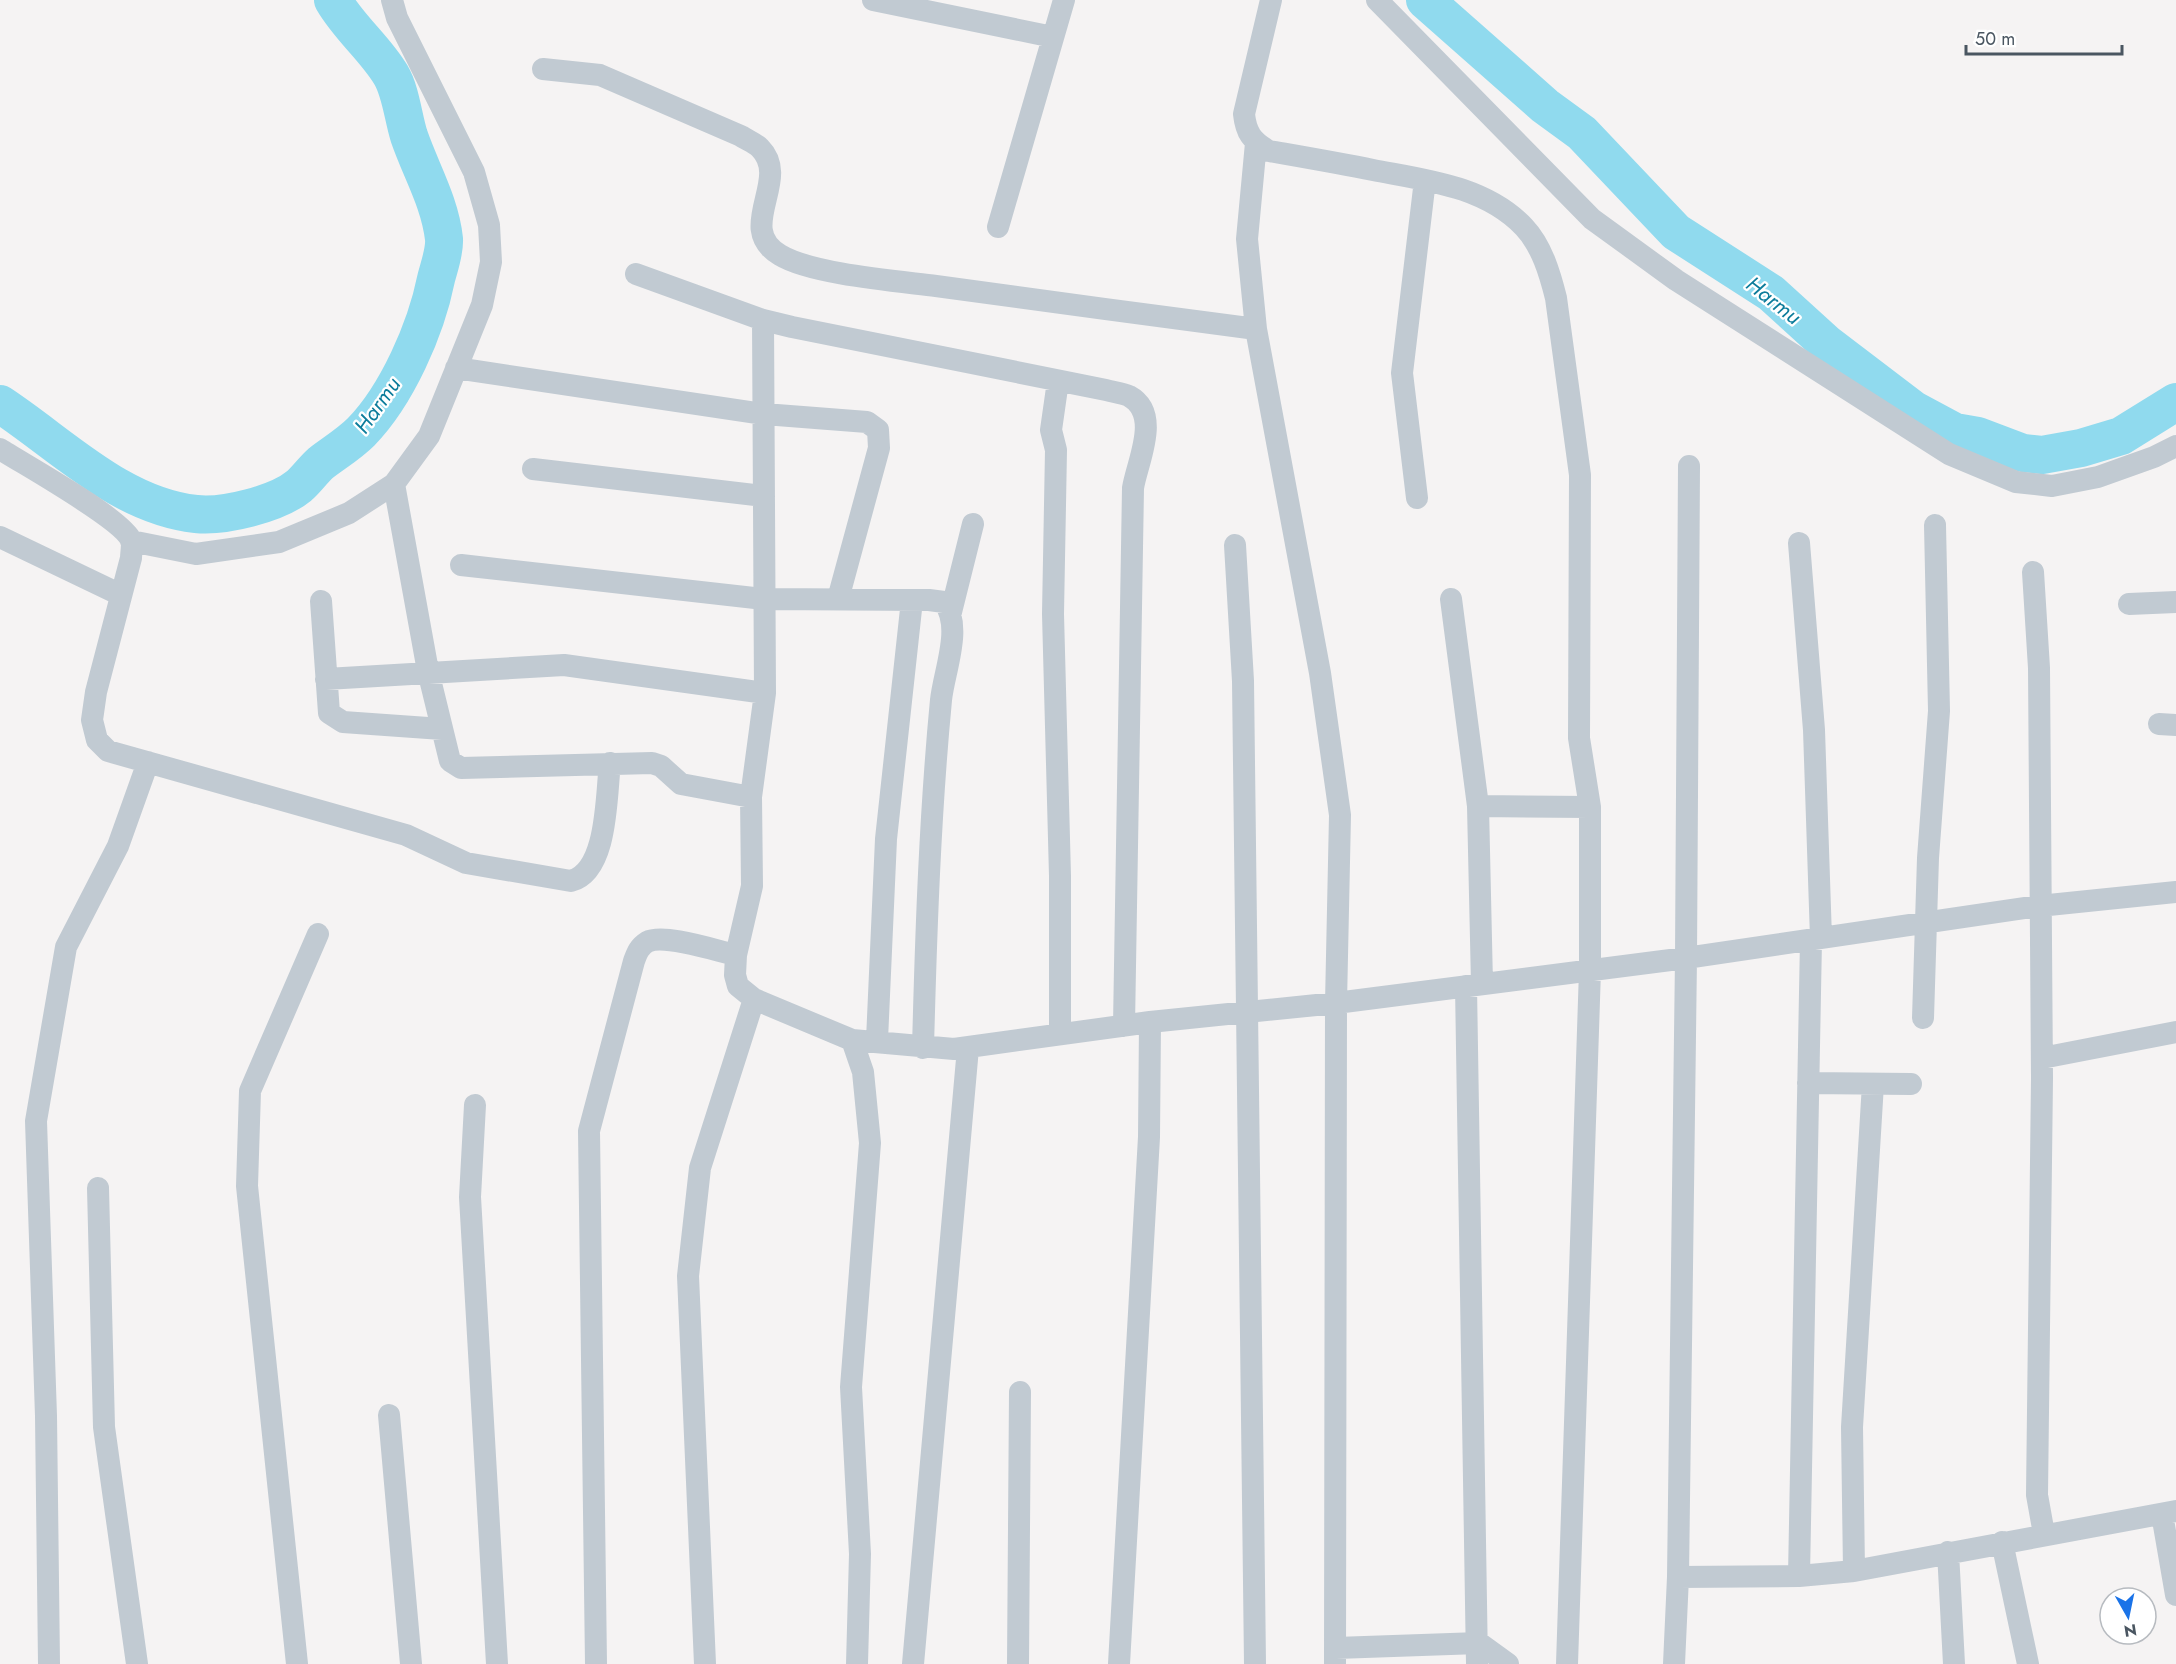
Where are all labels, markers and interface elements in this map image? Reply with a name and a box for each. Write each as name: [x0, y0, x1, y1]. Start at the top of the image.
scale bar: [1966, 18, 2122, 56]
text: 50 m: [1975, 26, 2015, 52]
water label: Harmu: [1739, 268, 1809, 332]
water label: Harmu: [346, 370, 408, 440]
north arrow: [2098, 1586, 2158, 1646]
text: N: [2122, 1618, 2138, 1643]

